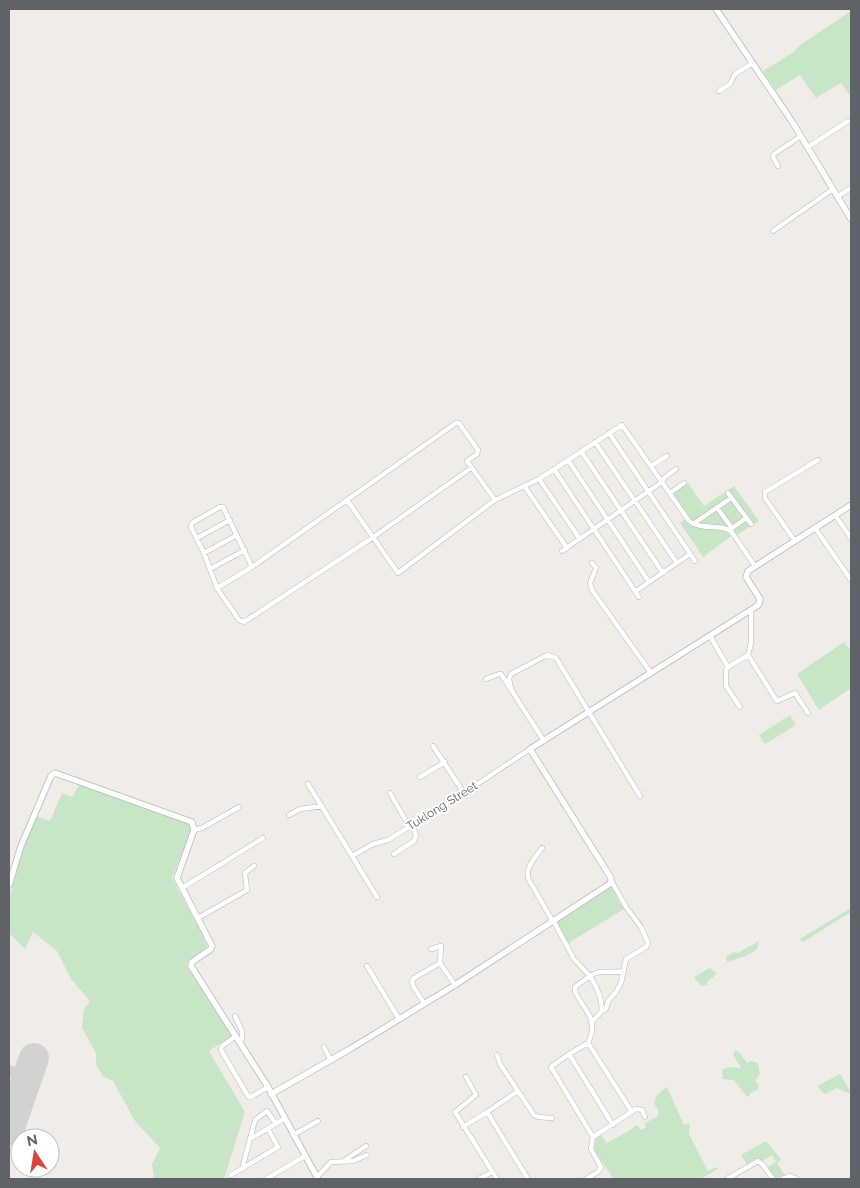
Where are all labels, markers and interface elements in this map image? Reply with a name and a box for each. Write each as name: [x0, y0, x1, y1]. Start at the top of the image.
street label: Tuklong Street: [404, 779, 480, 833]
north arrow: [10, 1128, 60, 1178]
text: N: [25, 1131, 39, 1149]

